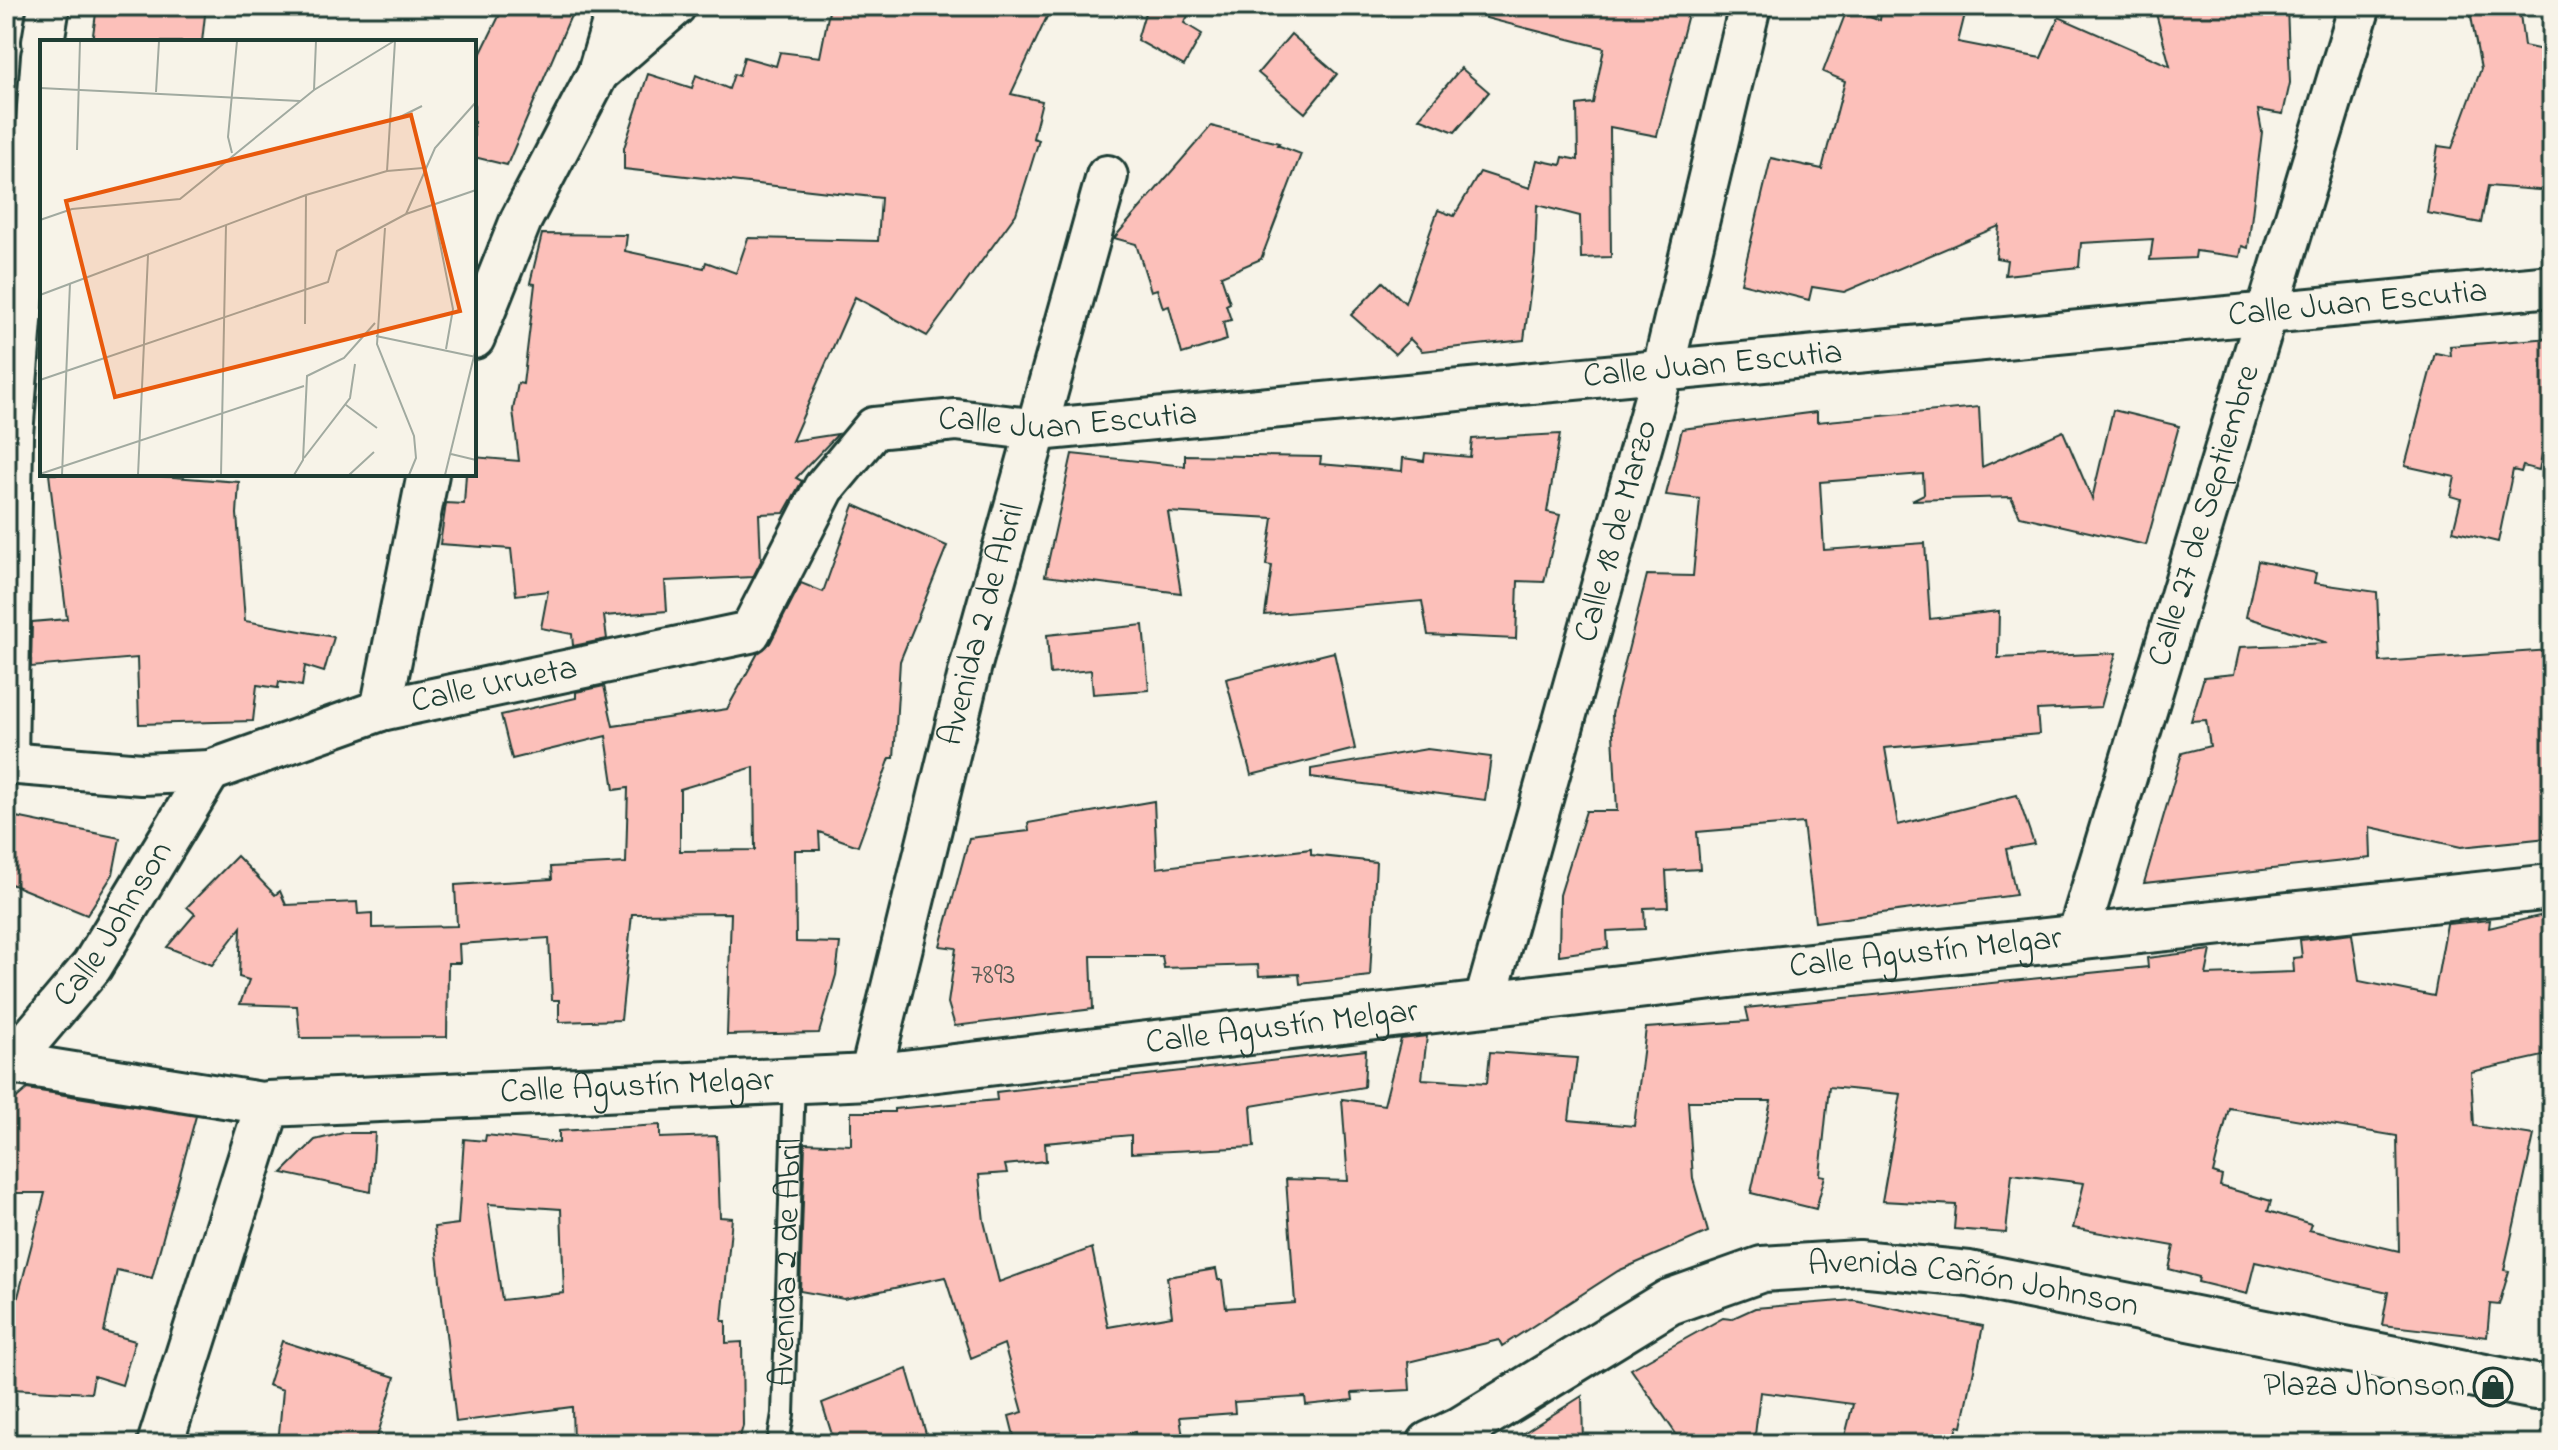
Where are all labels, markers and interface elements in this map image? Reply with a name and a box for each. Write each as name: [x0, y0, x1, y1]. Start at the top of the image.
inset map: [40, 40, 476, 476]
street label: Calle Juan Escutia: [2226, 267, 2490, 342]
street label: Calle Juan Escutia: [1581, 329, 1845, 403]
street label: Calle 27 de Septiembre: [2136, 358, 2275, 673]
street label: Calle Juan Escutia: [936, 390, 1200, 456]
street label: Calle 18 de Marzo: [1562, 415, 1672, 648]
street label: Avenida 2 de Abril: [927, 498, 1040, 751]
street label: Calle Urueta: [407, 644, 582, 728]
street label: Calle Johnson: [42, 832, 187, 1019]
street label: Calle Agustín Melgar: [1787, 914, 2065, 993]
house number: 7893: [970, 954, 1016, 998]
street label: Calle Agustín Melgar: [1143, 987, 1421, 1069]
street label: Calle Agustín Melgar: [499, 1056, 775, 1119]
street label: Avenida 2 de Abril: [759, 1137, 817, 1388]
street label: Avenida Cañón Johnson: [1807, 1238, 2143, 1332]
place label: Plaza Jhonson: [2263, 1362, 2465, 1412]
shop icon: Plaza Jhonson: [2472, 1366, 2514, 1408]

